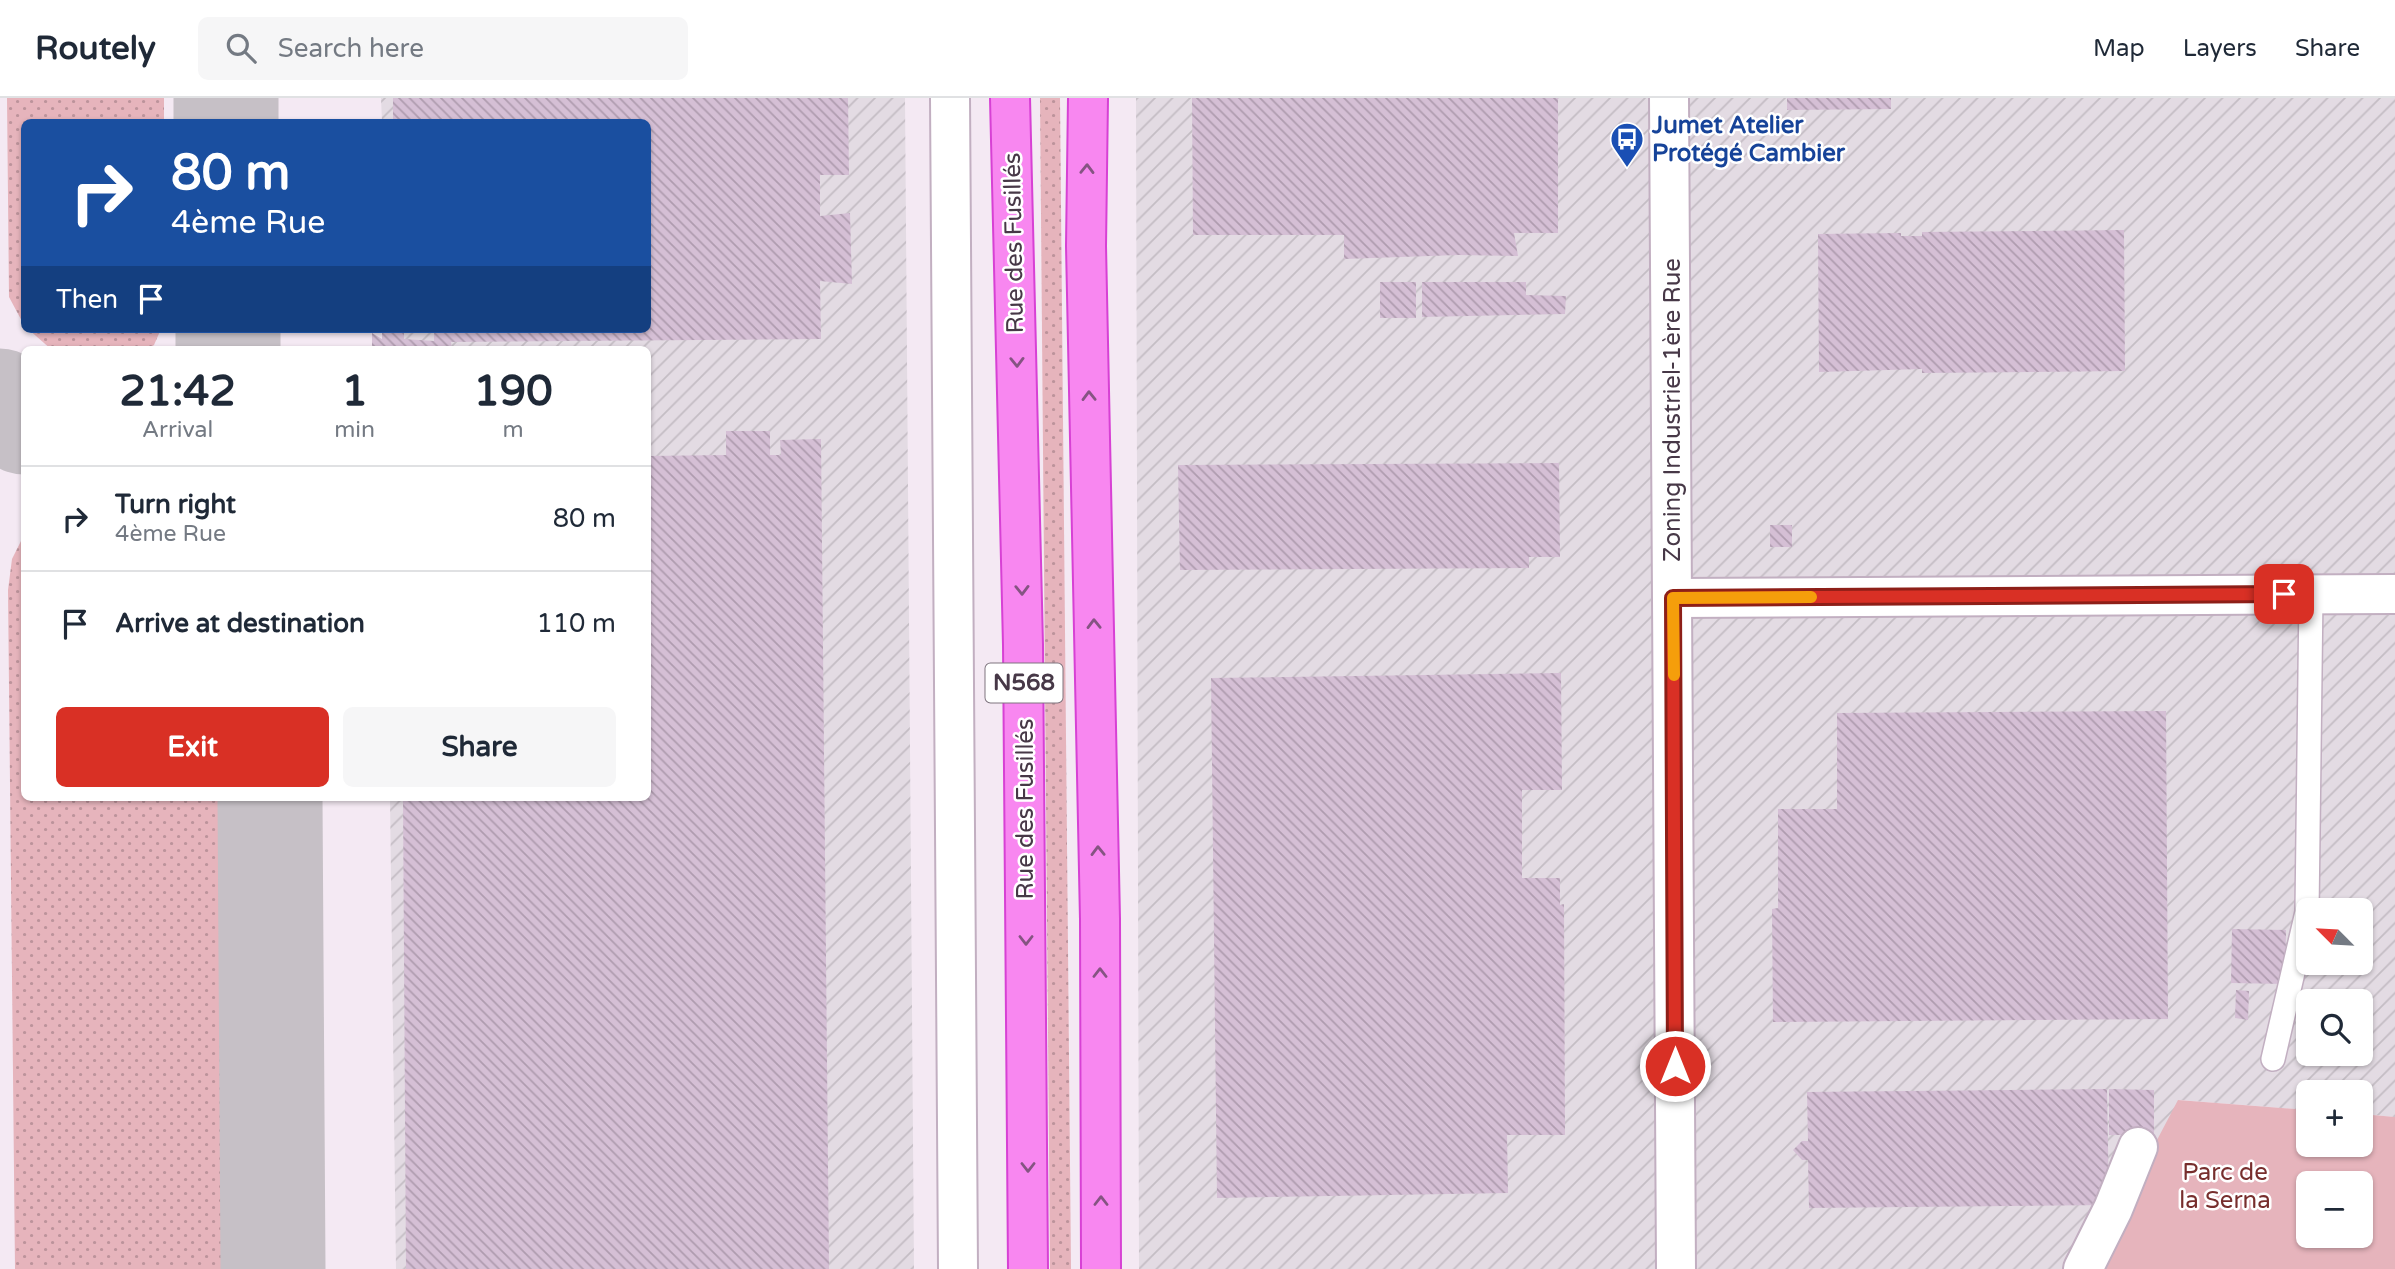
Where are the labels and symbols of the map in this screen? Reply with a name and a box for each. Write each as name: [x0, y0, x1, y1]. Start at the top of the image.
place label: Jumet Atelier Protégé Cambier: [1651, 111, 1846, 168]
bus stop icon: Jumet Atelier Protégé Cambier: [1608, 120, 1646, 169]
street label: Rue des Fusillés: [998, 152, 1030, 334]
one-way arrow: [1079, 163, 1095, 173]
street label: Zoning Industriel-1ère Rue: [1658, 258, 1687, 562]
one-way arrow: [1009, 357, 1024, 368]
one-way arrow: [1081, 390, 1097, 401]
pin: [2254, 564, 2314, 624]
one-way arrow: [1014, 585, 1030, 595]
one-way arrow: [1086, 618, 1101, 629]
road number: N568: [986, 664, 1062, 702]
street label: Rue des Fusillés: [1011, 719, 1040, 899]
one-way arrow: [1090, 845, 1106, 856]
north arrow: [2296, 898, 2373, 975]
one-way arrow: [1018, 935, 1034, 945]
one-way arrow: [1092, 968, 1108, 978]
position arrow: [1638, 1029, 1712, 1103]
park label: Parc de la Serna: [2179, 1158, 2271, 1215]
one-way arrow: [1020, 1162, 1036, 1173]
one-way arrow: [1093, 1195, 1109, 1206]

